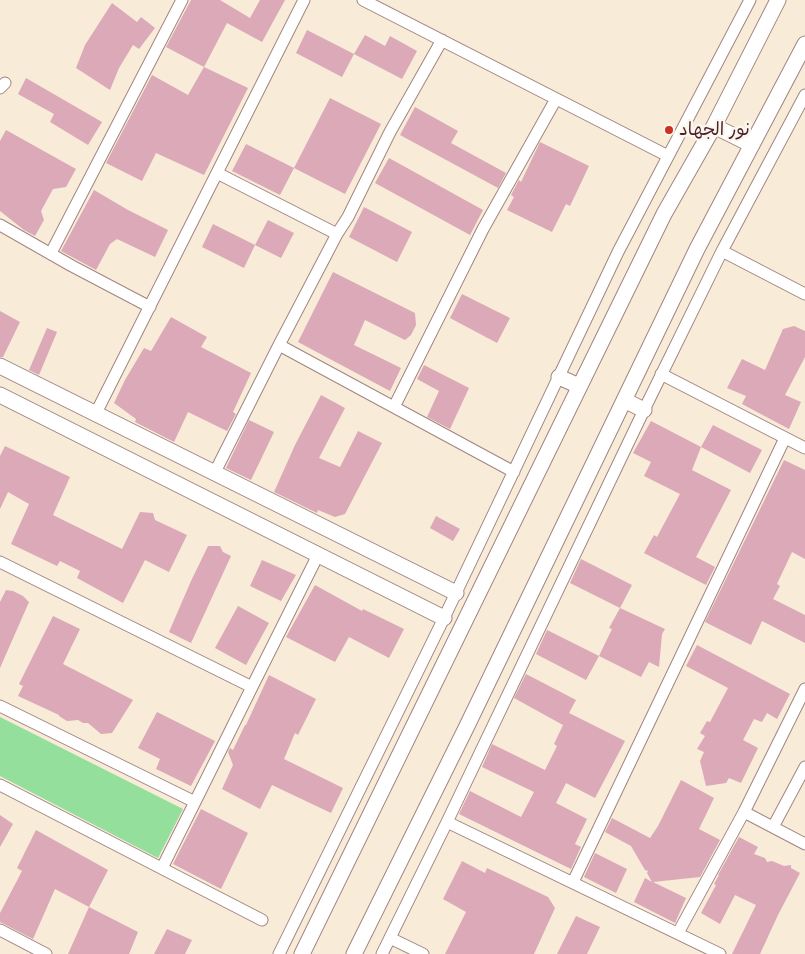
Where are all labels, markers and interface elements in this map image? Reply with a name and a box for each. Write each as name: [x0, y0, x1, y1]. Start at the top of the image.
place label: نور الجهاد: [679, 119, 750, 141]
marker: نور الجهاد: [663, 124, 675, 136]

